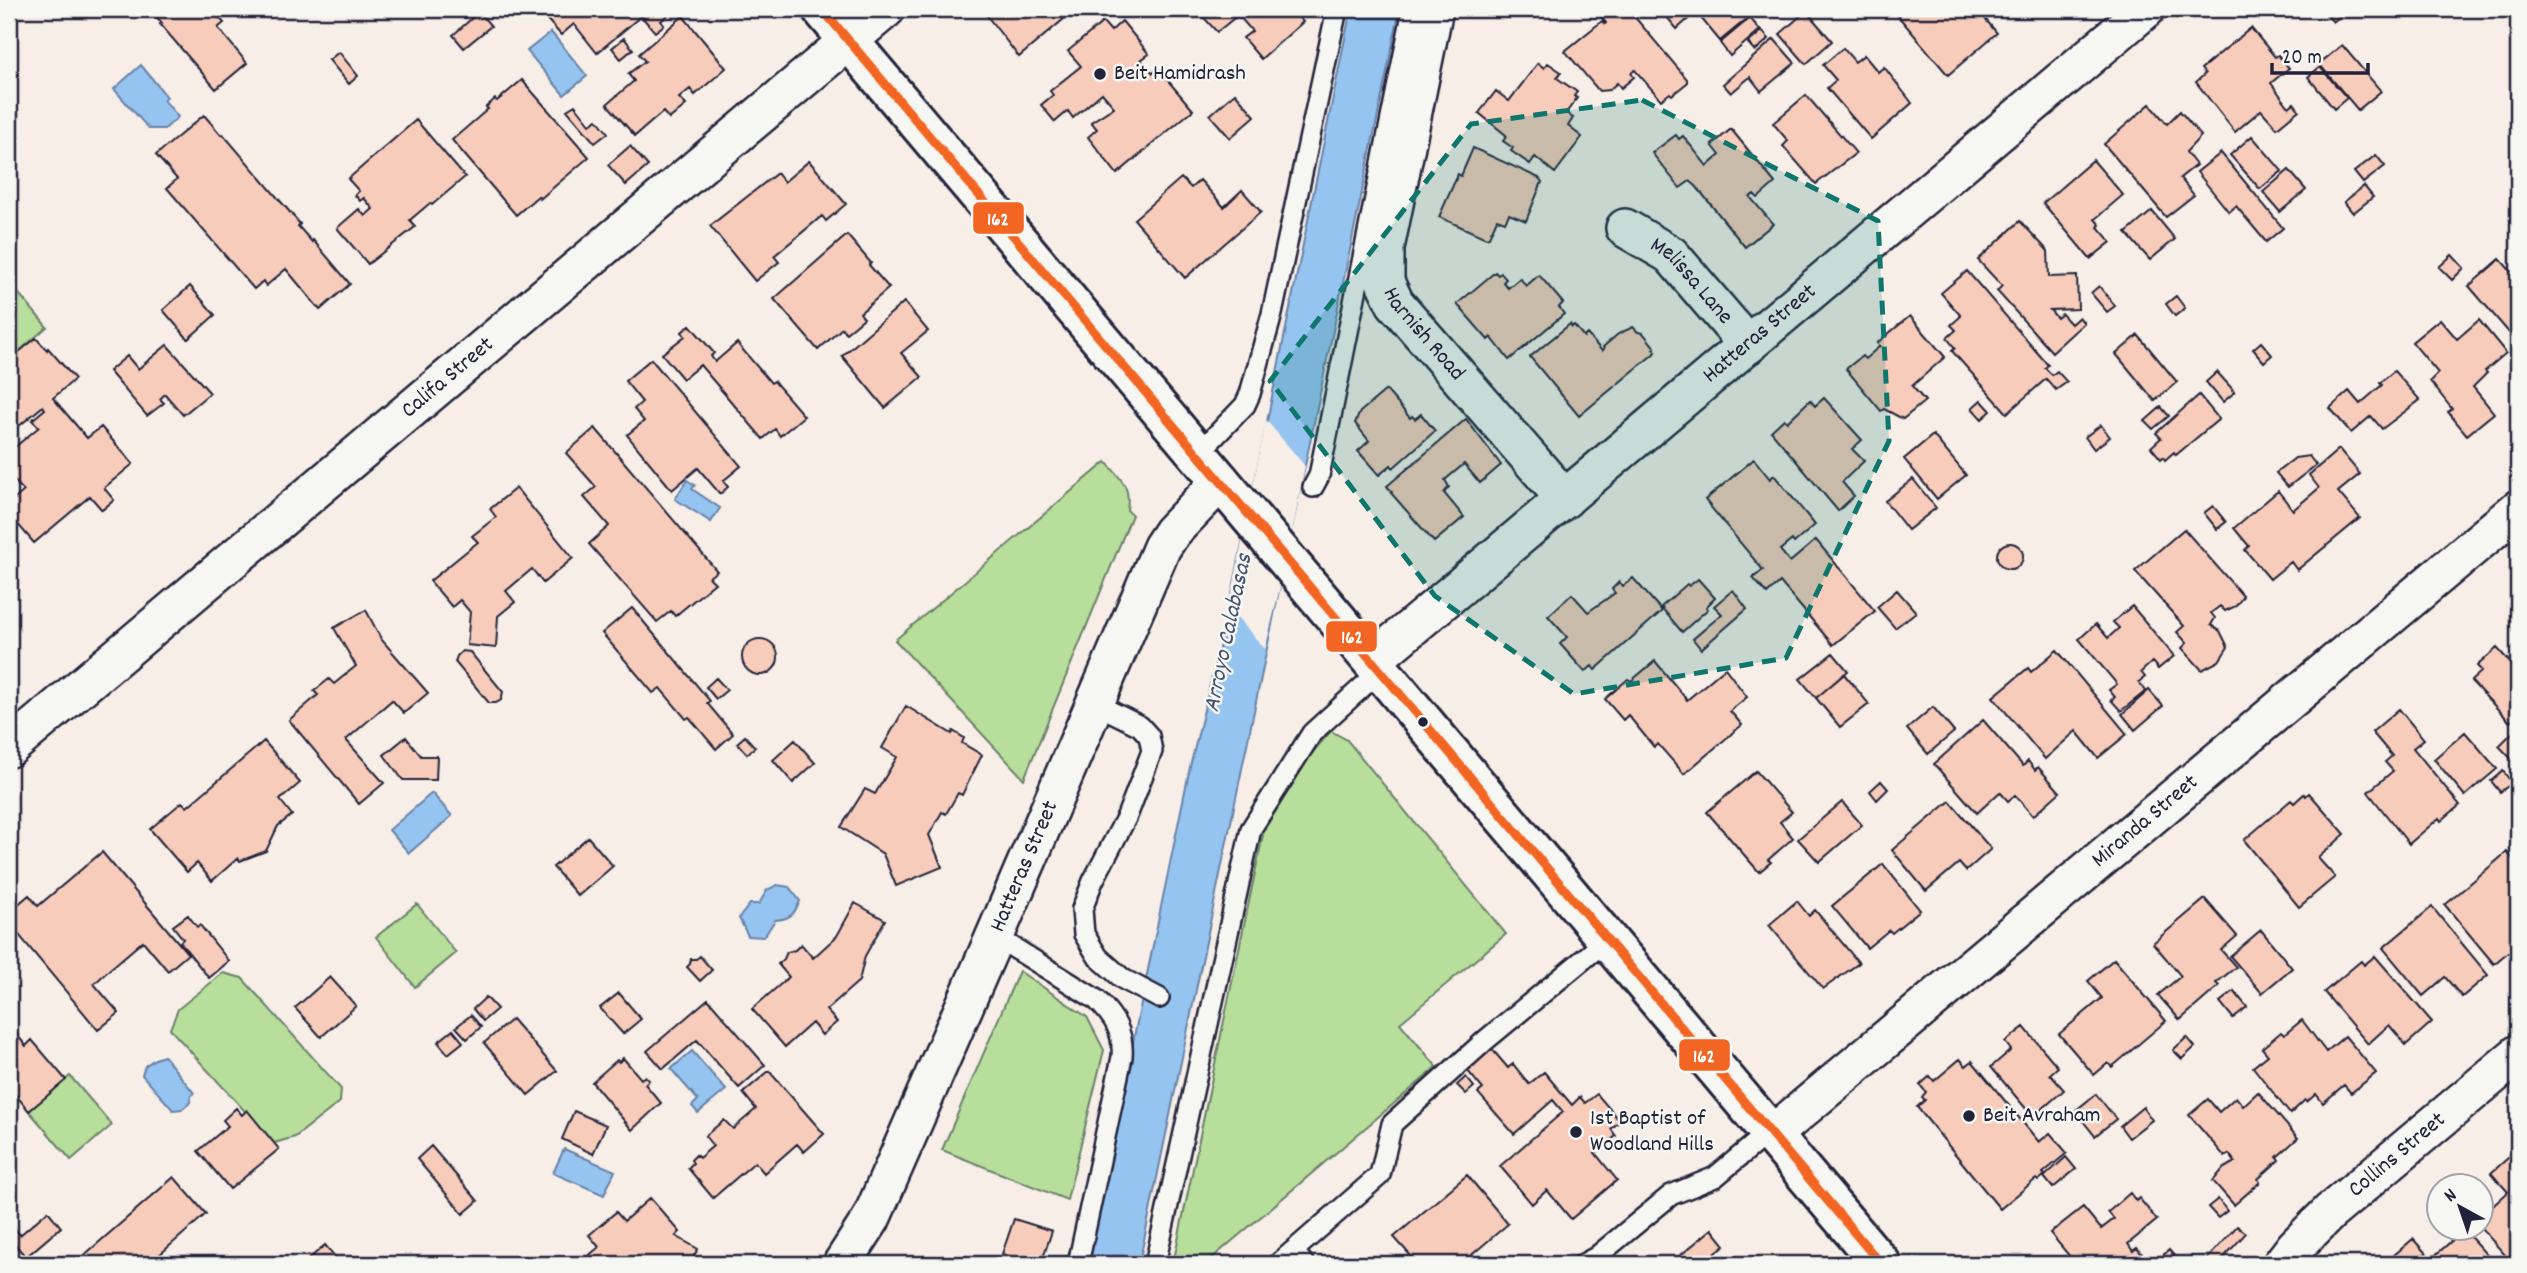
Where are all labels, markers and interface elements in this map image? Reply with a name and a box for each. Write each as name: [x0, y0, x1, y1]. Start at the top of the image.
scale bar: [2272, 32, 2368, 76]
text: 20 m: [2282, 44, 2322, 74]
place label: Beit Hamidrash: [1114, 58, 1246, 91]
marker: Beit Hamidrash: [1092, 66, 1108, 82]
line badge: 162: [972, 201, 1025, 235]
text: 162: [987, 208, 1009, 235]
street label: Melissa Lane: [1643, 230, 1740, 332]
street label: Hatteras Street: [1696, 276, 1824, 392]
street label: Harnish Road: [1373, 282, 1472, 389]
street label: Califa Street: [394, 329, 501, 427]
water label: Arroyo Calabasas: [1196, 550, 1263, 715]
line badge: 162: [1325, 620, 1378, 653]
text: 162: [1341, 626, 1363, 653]
unlabelled marker: [1416, 715, 1430, 729]
street label: Miranda Street: [2085, 767, 2206, 876]
street label: Hatteras Street: [982, 796, 1068, 937]
line badge: 162: [1678, 1038, 1731, 1072]
text: 162: [1693, 1045, 1715, 1072]
place label: Beit Avraham: [1983, 1100, 2101, 1133]
place label: 1st Baptist of Woodland Hills: [1590, 1103, 1714, 1162]
street label: Collins Street: [2342, 1105, 2453, 1206]
marker: Beit Avraham: [1961, 1108, 1977, 1124]
marker: 1st Baptist of Woodland Hills: [1568, 1124, 1584, 1140]
north arrow: [2426, 1172, 2496, 1242]
text: N: [2439, 1183, 2464, 1210]

